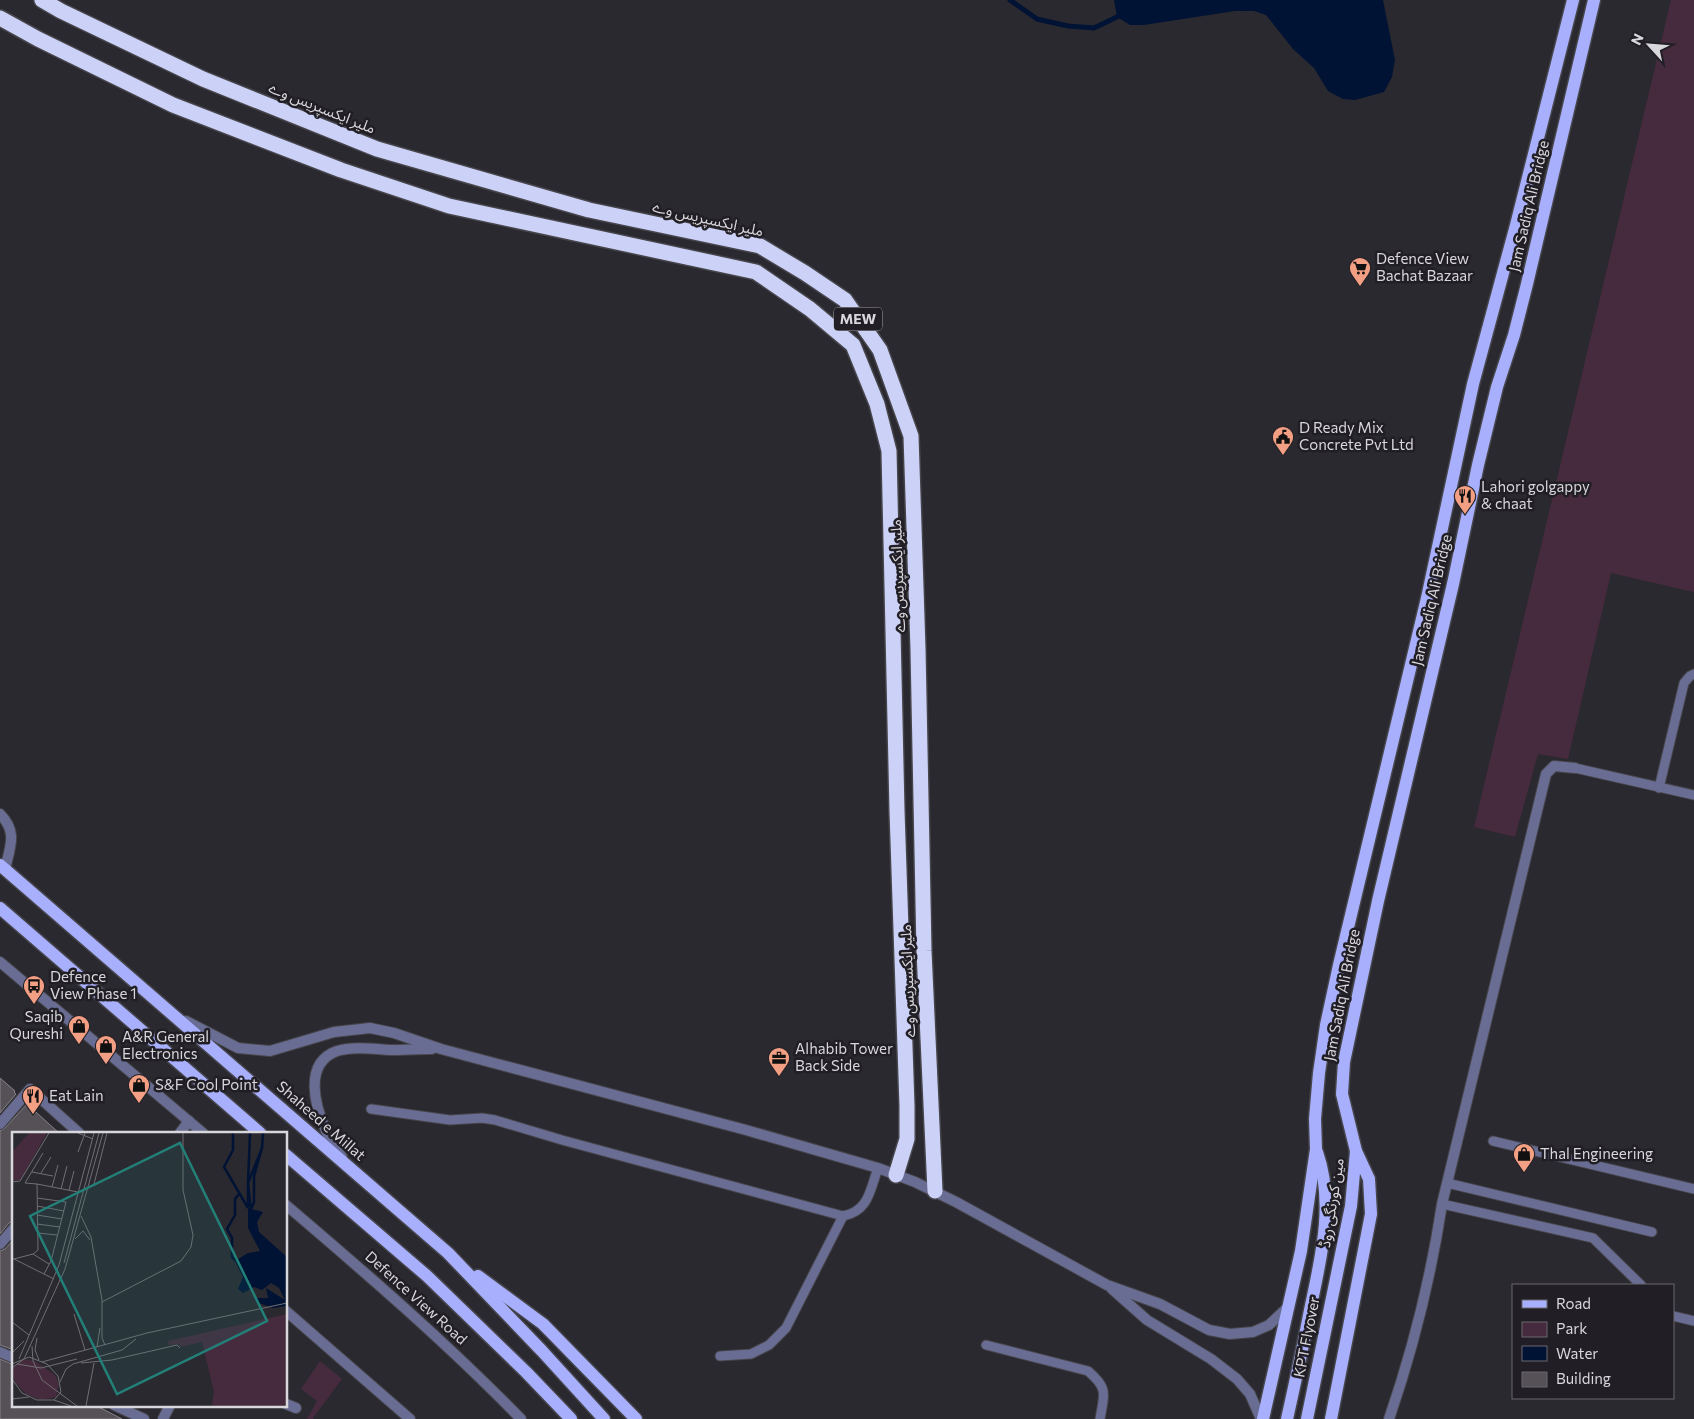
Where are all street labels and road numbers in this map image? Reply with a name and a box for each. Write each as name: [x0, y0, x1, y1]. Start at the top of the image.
street label: ملیر ایکسپریس وے: [266, 77, 378, 139]
street label: Jam Sadiq Ali Bridge: [1504, 138, 1552, 273]
street label: ملیر ایکسپریس وے: [650, 196, 766, 242]
road number: MEW: [834, 308, 882, 330]
street label: ملیر ایکسپریس وے: [886, 519, 910, 633]
street label: Jam Sadiq Ali Bridge: [1407, 532, 1455, 667]
street label: ملیر ایکسپریس وے: [896, 924, 920, 1038]
street label: Jam Sadiq Ali Bridge: [1319, 927, 1363, 1062]
street label: Shaheed e Millat: [274, 1077, 370, 1164]
street label: مین کورنگی روڈ: [1315, 1157, 1348, 1249]
street label: Defence View Road: [362, 1247, 471, 1348]
street label: KPT Flyover: [1289, 1295, 1323, 1379]

